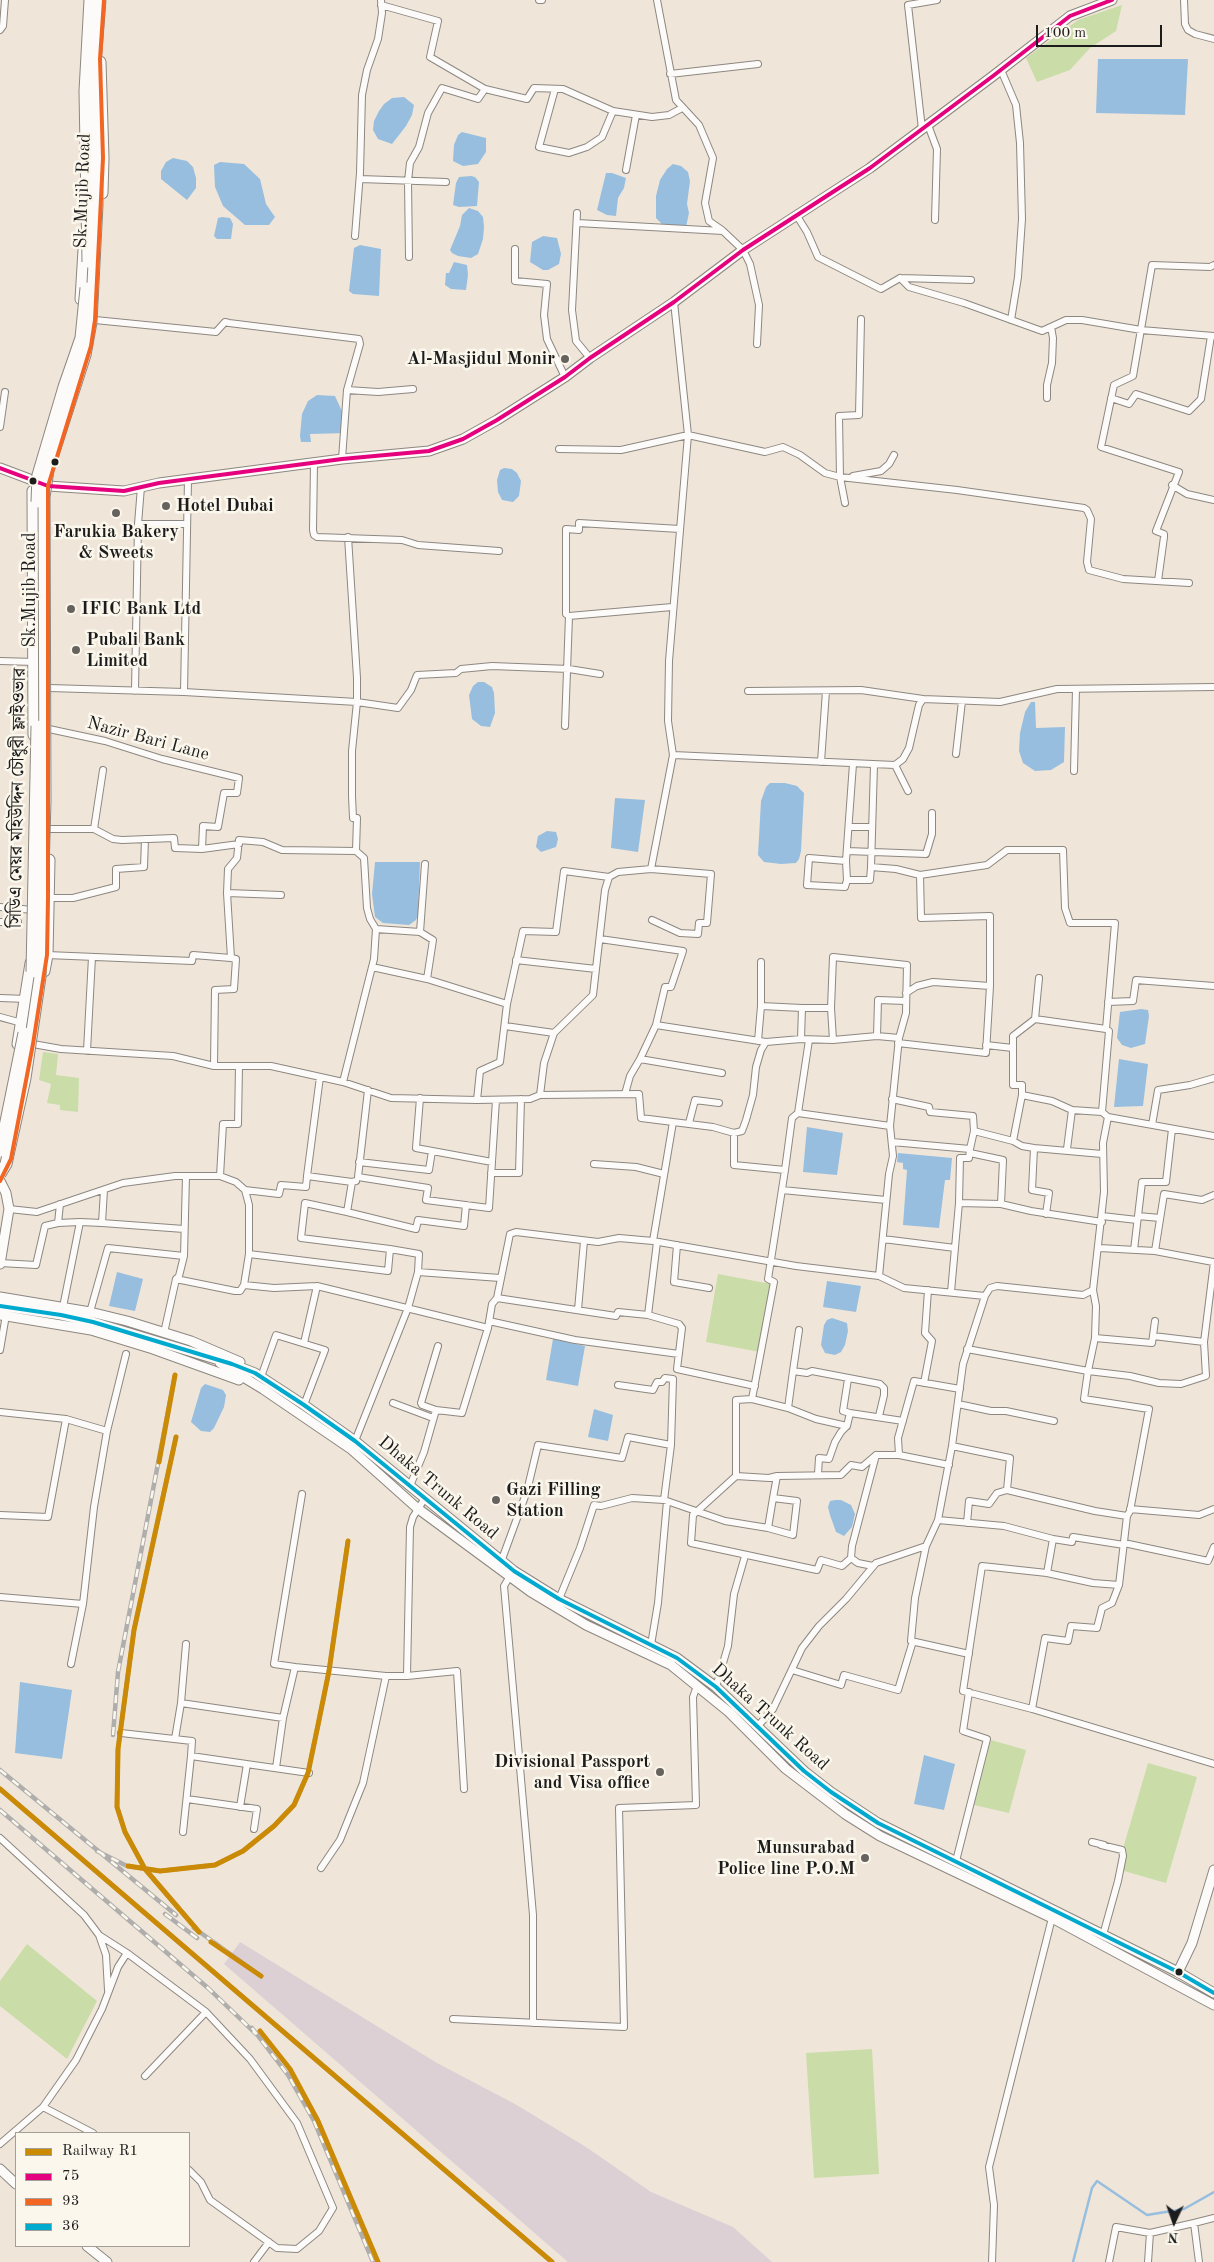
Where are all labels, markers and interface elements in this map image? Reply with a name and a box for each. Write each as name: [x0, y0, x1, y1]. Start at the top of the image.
scale bar: [1039, 15, 1165, 47]
text: 100 m: [1044, 26, 1086, 41]
street label: Sk.Mujib Road: [70, 133, 96, 249]
place label: Al-Masjidul Monir: [407, 348, 555, 370]
marker: Al-Masjidul Monir: [559, 353, 571, 365]
unlabelled marker: [50, 457, 60, 467]
unlabelled marker: [28, 476, 38, 486]
place label: Hotel Dubai: [176, 495, 274, 517]
marker: Hotel Dubai: [160, 500, 172, 512]
marker: Farukia Bakery & Sweets: [110, 507, 122, 519]
place label: Farukia Bakery & Sweets: [53, 521, 179, 564]
street label: Sk.Mujib Road: [19, 532, 41, 648]
place label: IFIC Bank Ltd: [81, 598, 201, 620]
marker: IFIC Bank Ltd: [65, 603, 77, 615]
place label: Pubali Bank Limited: [86, 629, 185, 672]
marker: Pubali Bank Limited: [70, 644, 82, 656]
street label: সিডিএ মেয়র মহিউদ্দিন চৌধুরী ফ্লাইওভার: [5, 668, 31, 928]
street label: Nazir Bari Lane: [85, 712, 211, 766]
street label: Dhaka Trunk Road: [374, 1431, 502, 1545]
place label: Gazi Filling Station: [506, 1479, 601, 1522]
marker: Gazi Filling Station: [490, 1494, 502, 1506]
street label: Dhaka Trunk Road: [707, 1659, 833, 1775]
place label: Divisional Passport and Visa office: [494, 1751, 650, 1794]
marker: Divisional Passport and Visa office: [654, 1766, 666, 1778]
place label: Munsurabad Police line P.O.M: [717, 1837, 855, 1880]
marker: Munsurabad Police line P.O.M: [859, 1852, 871, 1864]
unlabelled marker: [1174, 1967, 1184, 1977]
legend: [15, 2132, 190, 2247]
text: Railway R1: [62, 2144, 138, 2159]
text: 75: [62, 2169, 79, 2184]
text: 93: [62, 2194, 79, 2209]
north arrow: [1149, 2197, 1199, 2247]
text: 36: [62, 2219, 79, 2234]
text: N: [1168, 2230, 1179, 2244]

